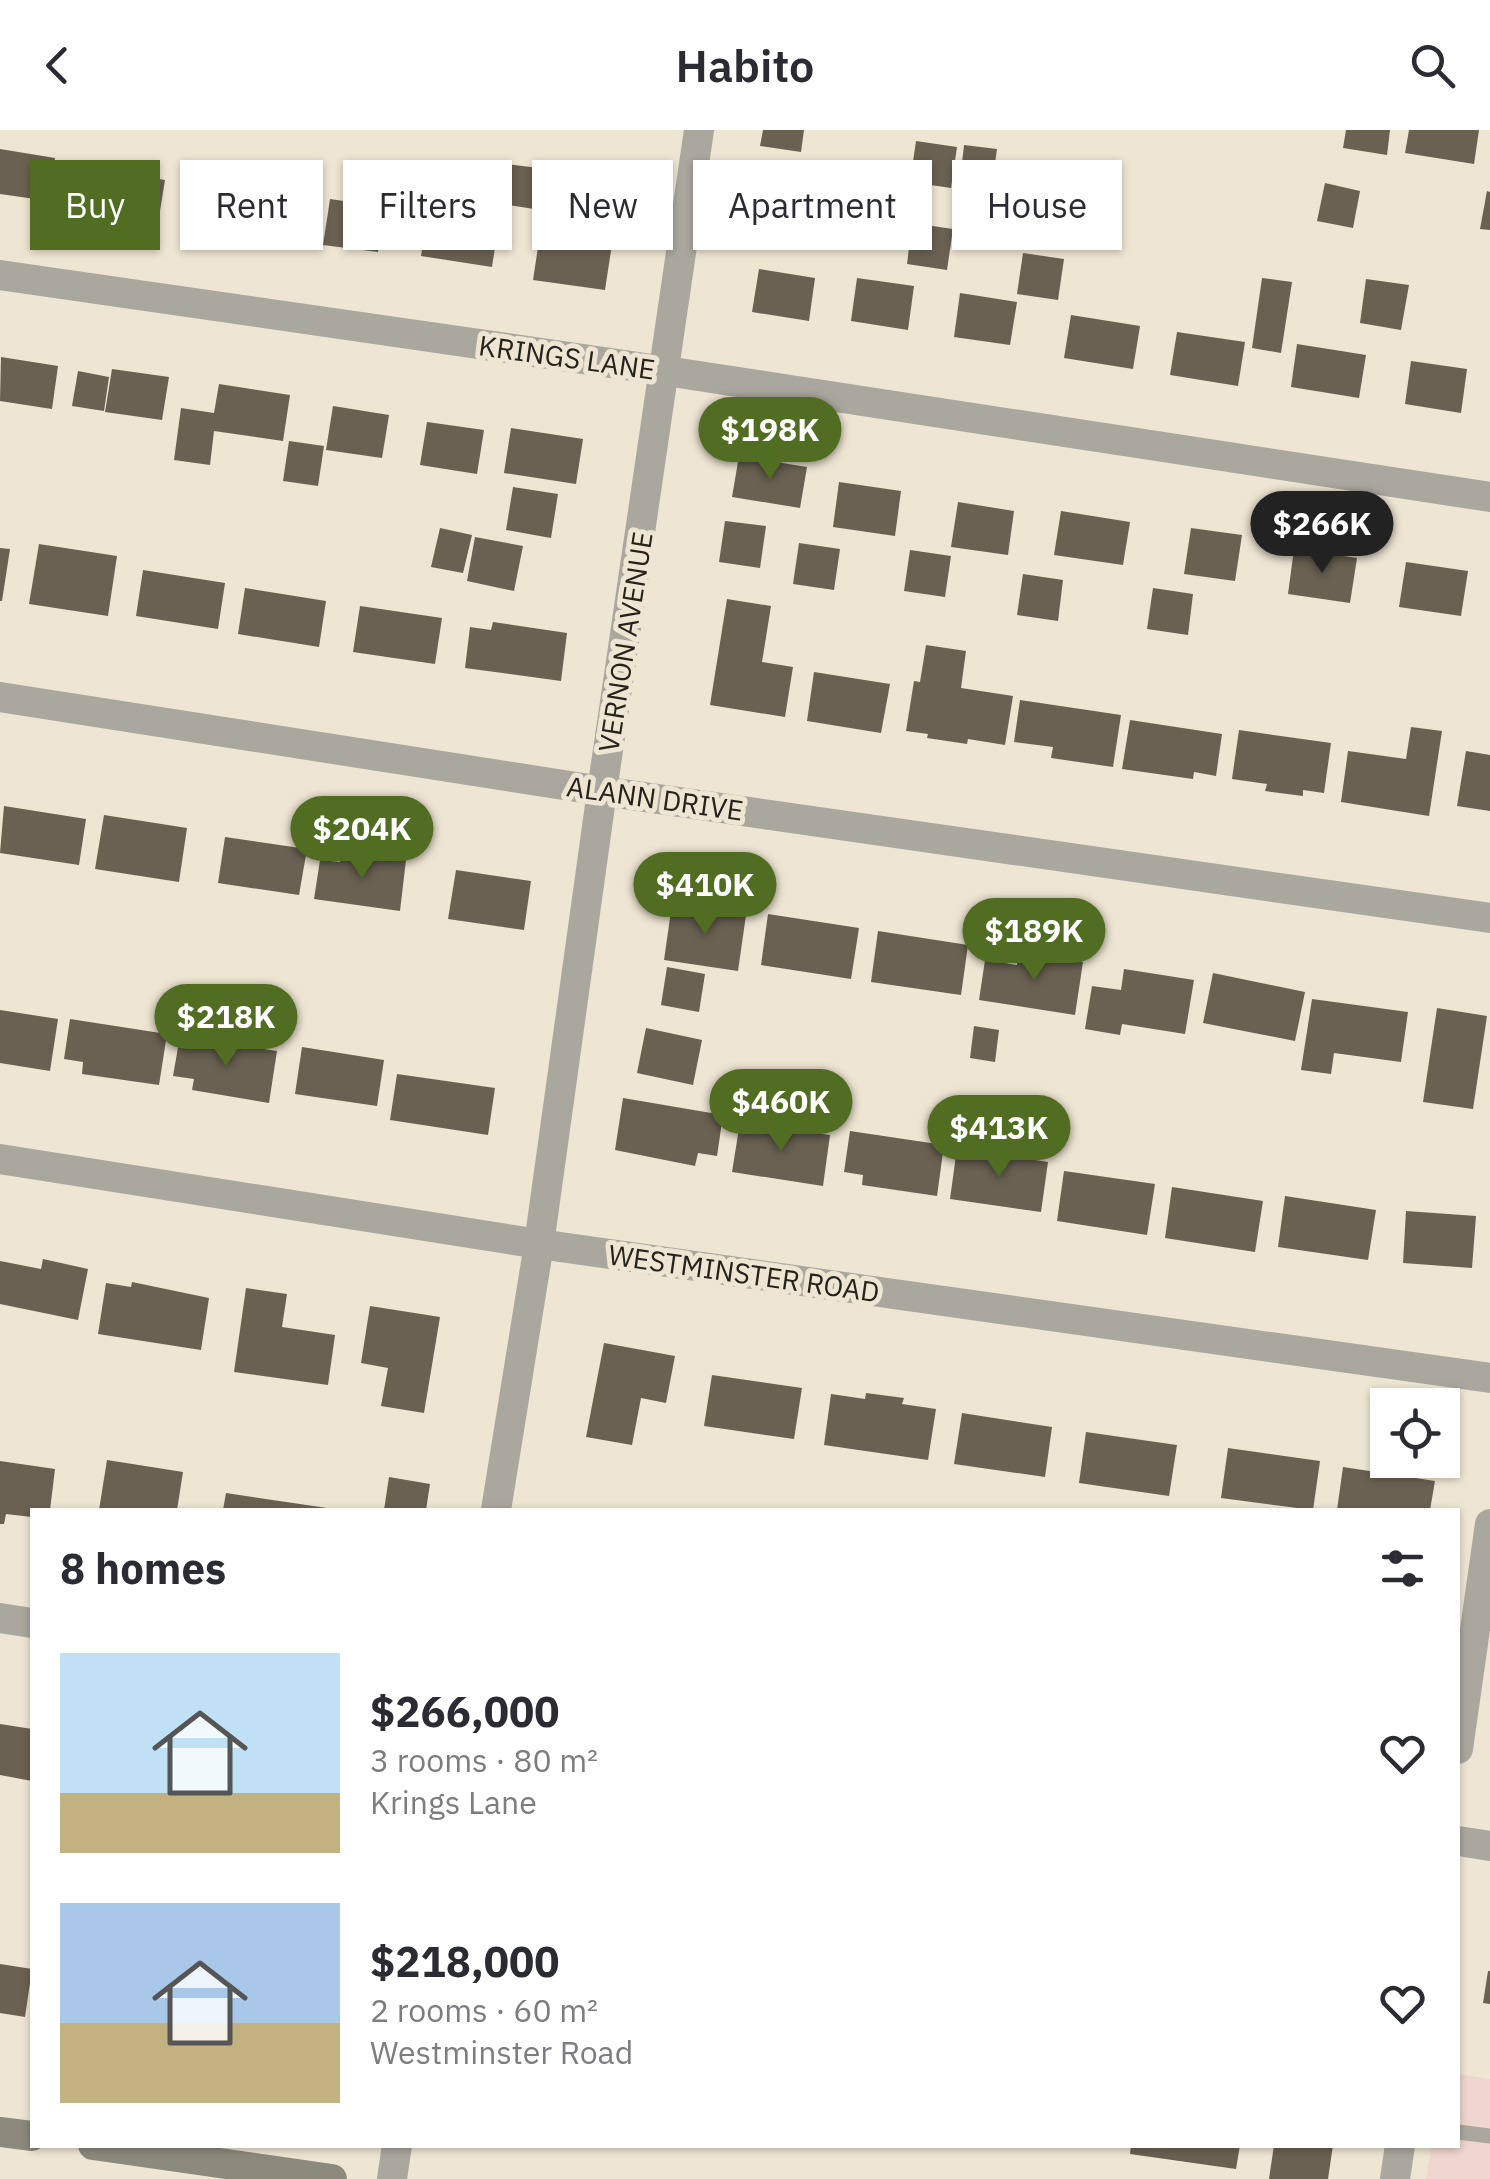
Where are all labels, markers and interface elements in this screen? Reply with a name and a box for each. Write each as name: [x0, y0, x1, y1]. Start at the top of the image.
text: Habito: [676, 36, 814, 94]
icon: back: [30, 38, 85, 93]
icon: search: [1405, 38, 1460, 93]
chip: Buy: [30, 160, 160, 250]
chip: Rent: [180, 160, 323, 250]
chip: Filters: [343, 160, 512, 250]
chip: New: [532, 160, 673, 250]
chip: Apartment: [693, 160, 932, 250]
chip: House: [952, 160, 1122, 250]
street label: KRINGS LANE: [476, 326, 658, 388]
pin: $198K: [700, 397, 840, 482]
text: $198K: [720, 408, 820, 450]
pin: $266K: [1252, 491, 1392, 576]
text: $266K: [1272, 502, 1372, 544]
street label: VERNON AVENUE: [589, 529, 661, 755]
street label: ALANN DRIVE: [564, 767, 746, 829]
pin: $204K: [292, 796, 432, 881]
text: $204K: [312, 807, 412, 849]
pin: $410K: [635, 852, 775, 937]
text: $410K: [655, 863, 755, 905]
pin: $189K: [964, 898, 1104, 983]
text: $189K: [984, 909, 1084, 951]
pin: $218K: [156, 984, 296, 1069]
text: $218K: [176, 995, 276, 1037]
pin: $460K: [711, 1069, 851, 1154]
text: $460K: [731, 1080, 831, 1122]
pin: $413K: [929, 1095, 1069, 1180]
text: $413K: [949, 1106, 1049, 1148]
street label: WESTMINSTER ROAD: [606, 1236, 882, 1310]
map controls: [1370, 1388, 1460, 1478]
button: locate: [1370, 1388, 1460, 1478]
text: 8 homes: [60, 1541, 226, 1596]
icon: filters: [1375, 1541, 1430, 1596]
text: $266,000: [370, 1684, 559, 1739]
icon: home: [140, 1693, 260, 1813]
icon: heart: [1375, 1726, 1430, 1781]
text: 3 rooms · 80 m²: [370, 1739, 598, 1781]
text: Krings Lane: [370, 1781, 537, 1823]
text: $218,000: [370, 1934, 559, 1989]
icon: home: [140, 1943, 260, 2063]
icon: heart: [1375, 1976, 1430, 2031]
text: 2 rooms · 60 m²: [370, 1989, 598, 2031]
text: Westminster Road: [370, 2031, 633, 2073]

